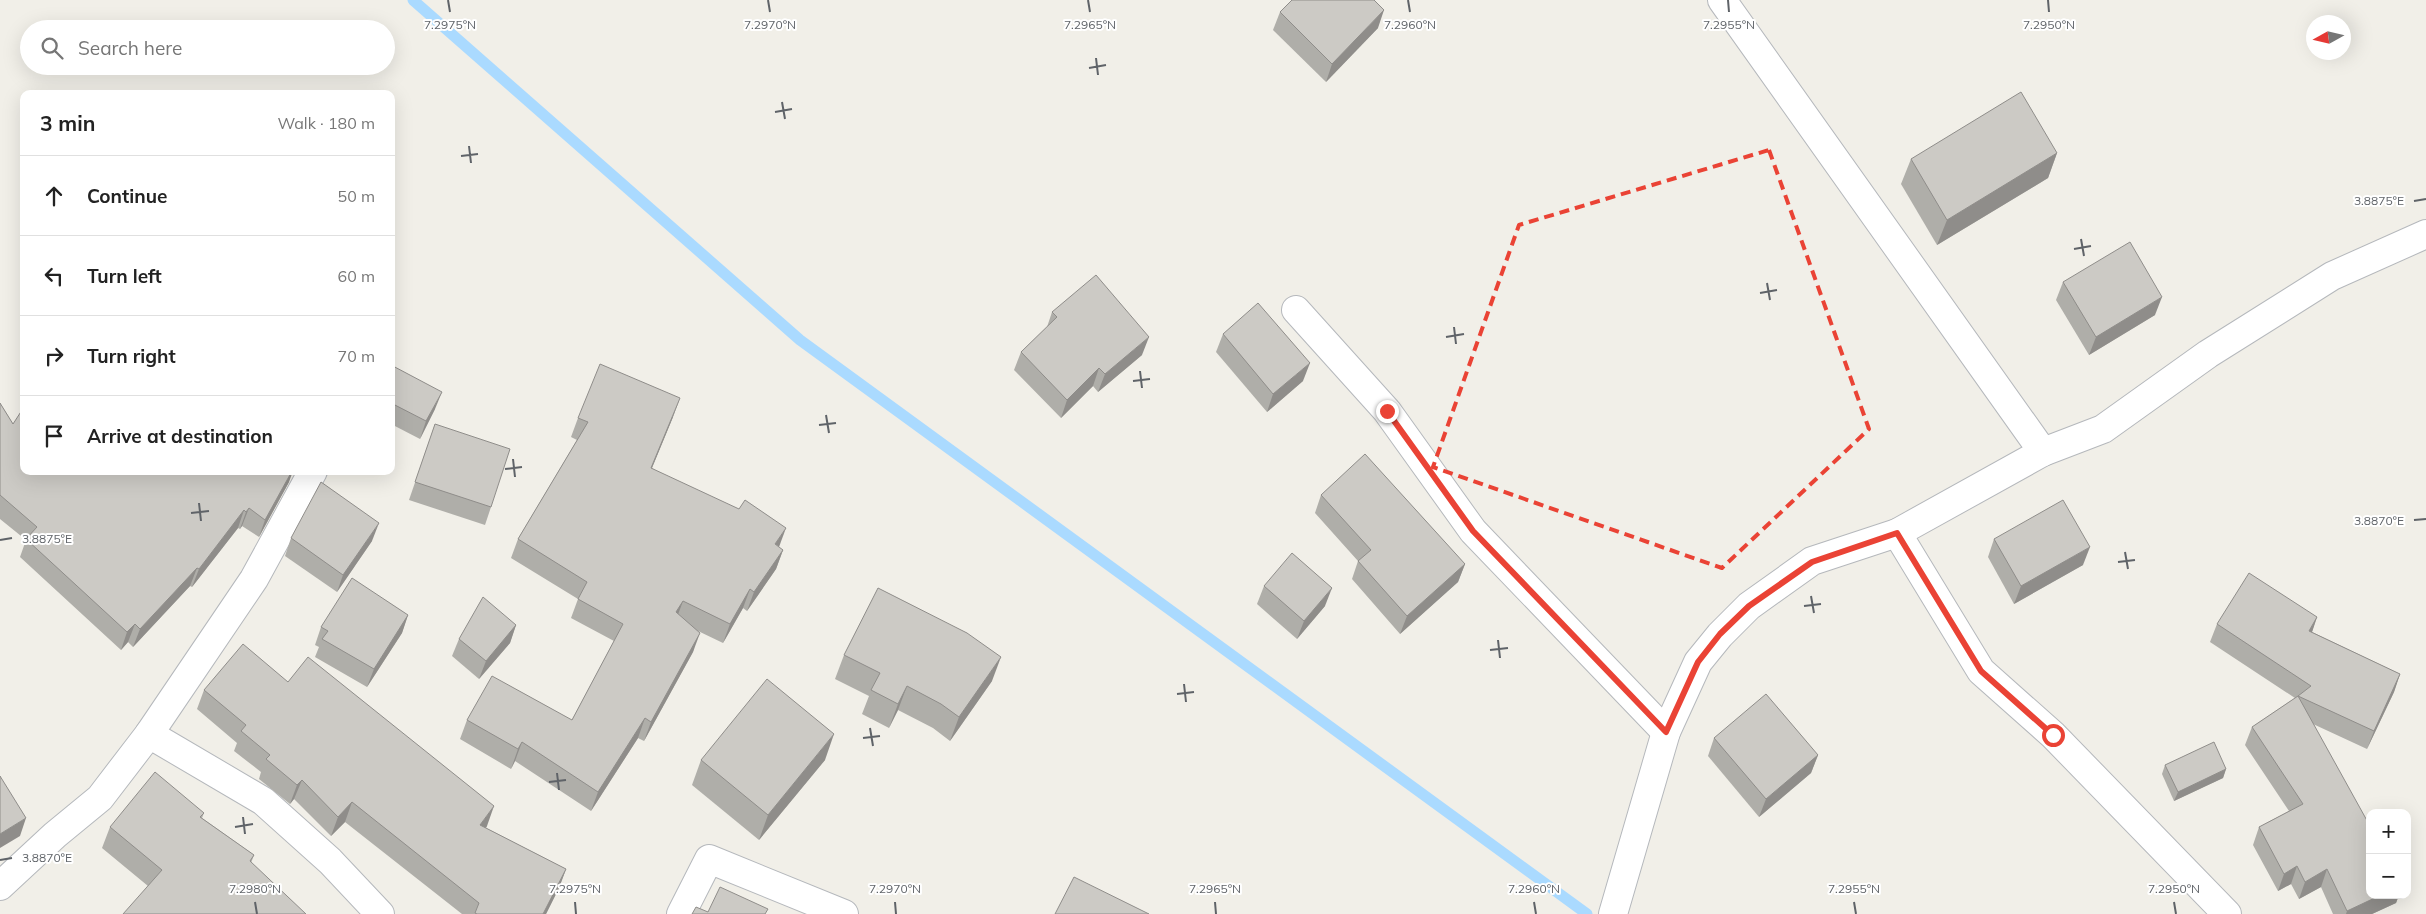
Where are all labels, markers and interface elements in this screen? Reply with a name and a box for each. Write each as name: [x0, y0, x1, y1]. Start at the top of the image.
north arrow: [2306, 15, 2351, 60]
text: 7.2975°N: [424, 17, 476, 32]
text: 7.2970°N: [744, 17, 796, 32]
text: 7.2965°N: [1064, 17, 1116, 32]
text: 7.2960°N: [1384, 17, 1436, 32]
text: 7.2955°N: [1703, 17, 1755, 32]
text: 7.2950°N: [2023, 17, 2075, 32]
search box: [20, 20, 395, 75]
icon: search: [38, 34, 66, 62]
text: Search here: [78, 36, 182, 60]
text: 3 min: [40, 110, 95, 136]
text: Walk · 180 m: [277, 113, 375, 133]
icon: ahead: [40, 182, 68, 210]
text: Continue: [87, 184, 167, 208]
text: 50 m: [338, 186, 375, 206]
text: 3.8875°E: [2354, 193, 2404, 208]
icon: left: [40, 262, 68, 290]
text: Turn left: [87, 264, 162, 288]
text: 60 m: [338, 266, 375, 286]
icon: right: [40, 342, 68, 370]
text: Turn right: [87, 344, 176, 368]
text: 70 m: [338, 346, 375, 366]
route end: [1376, 400, 1399, 423]
icon: arrive: [40, 422, 68, 450]
text: Arrive at destination: [87, 424, 273, 448]
text: 3.8870°E: [2354, 513, 2404, 528]
text: 3.8875°E: [22, 531, 72, 546]
route start: [2042, 724, 2065, 747]
map controls: [2366, 809, 2411, 899]
button: +: [2366, 809, 2411, 854]
text: 3.8870°E: [22, 850, 72, 865]
button: −: [2366, 854, 2411, 899]
text: 7.2980°N: [229, 881, 281, 896]
text: 7.2975°N: [549, 881, 601, 896]
text: 7.2970°N: [869, 881, 921, 896]
text: 7.2965°N: [1189, 881, 1241, 896]
text: 7.2960°N: [1508, 881, 1560, 896]
text: 7.2955°N: [1828, 881, 1880, 896]
text: 7.2950°N: [2148, 881, 2200, 896]

